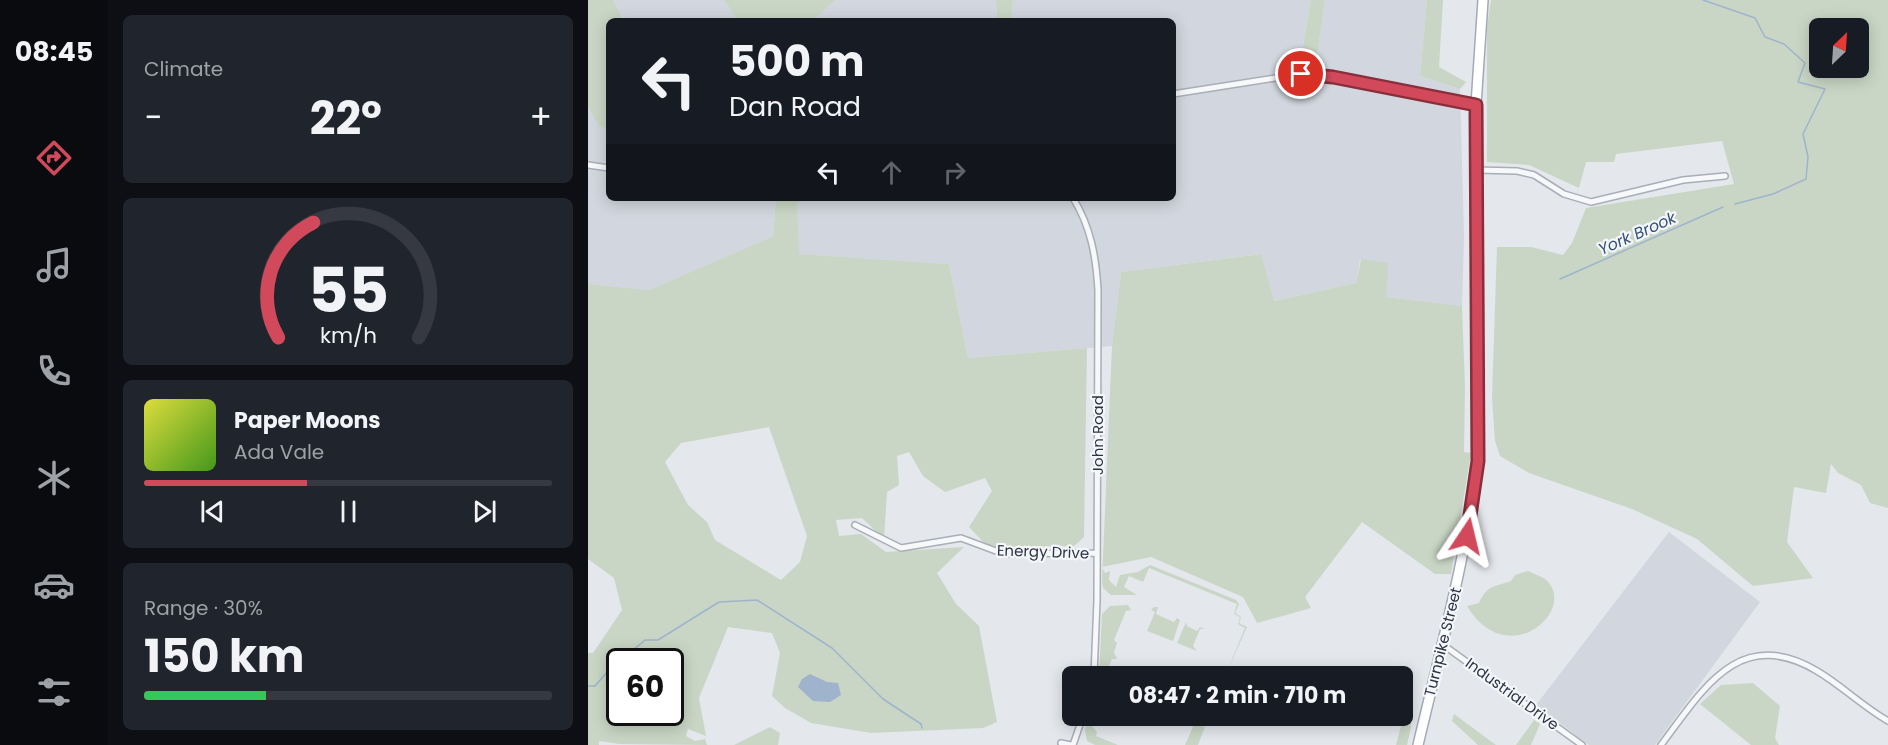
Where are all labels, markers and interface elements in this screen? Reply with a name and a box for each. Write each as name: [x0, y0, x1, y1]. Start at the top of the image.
north arrow: [1809, 18, 1869, 78]
map controls: [1809, 18, 1869, 78]
text: 500 m: [729, 32, 864, 91]
text: 08:45: [15, 33, 93, 70]
icon: left: [630, 42, 708, 120]
pin: [1275, 48, 1326, 99]
text: Climate: [144, 55, 223, 83]
icon: arrive: [1284, 57, 1317, 90]
text: 22°: [310, 87, 382, 150]
text: Dan Road: [729, 88, 861, 125]
text: −: [144, 94, 162, 141]
text: +: [529, 94, 552, 141]
icon: directions: [33, 137, 75, 179]
icon: left: [812, 156, 845, 189]
icon: ahead: [875, 156, 908, 189]
icon: right: [938, 156, 971, 189]
water label: York Brook: [1595, 206, 1681, 261]
icon: music: [33, 244, 75, 286]
text: 55: [307, 246, 389, 334]
text: km/h: [319, 321, 377, 352]
icon: phone: [33, 350, 75, 392]
street label: John Road: [1087, 395, 1108, 475]
text: Paper Moons: [234, 405, 381, 436]
text: Ada Vale: [234, 438, 324, 466]
icon: climate: [33, 457, 75, 499]
icon: previous: [196, 495, 229, 528]
icon: pause: [332, 495, 365, 528]
icon: next: [468, 495, 501, 528]
position arrow: [1435, 504, 1499, 568]
street label: Energy Drive: [996, 539, 1090, 564]
icon: car: [33, 564, 75, 606]
street label: Turnpike Street: [1419, 585, 1466, 699]
text: Range · 30%: [144, 594, 263, 622]
text: 150 km: [144, 625, 305, 688]
speed limit sign: 60: [606, 648, 684, 726]
street label: Industrial Drive: [1461, 652, 1563, 735]
icon: filters: [33, 671, 75, 713]
text: 08:47 · 2 min · 710 m: [1129, 680, 1346, 711]

